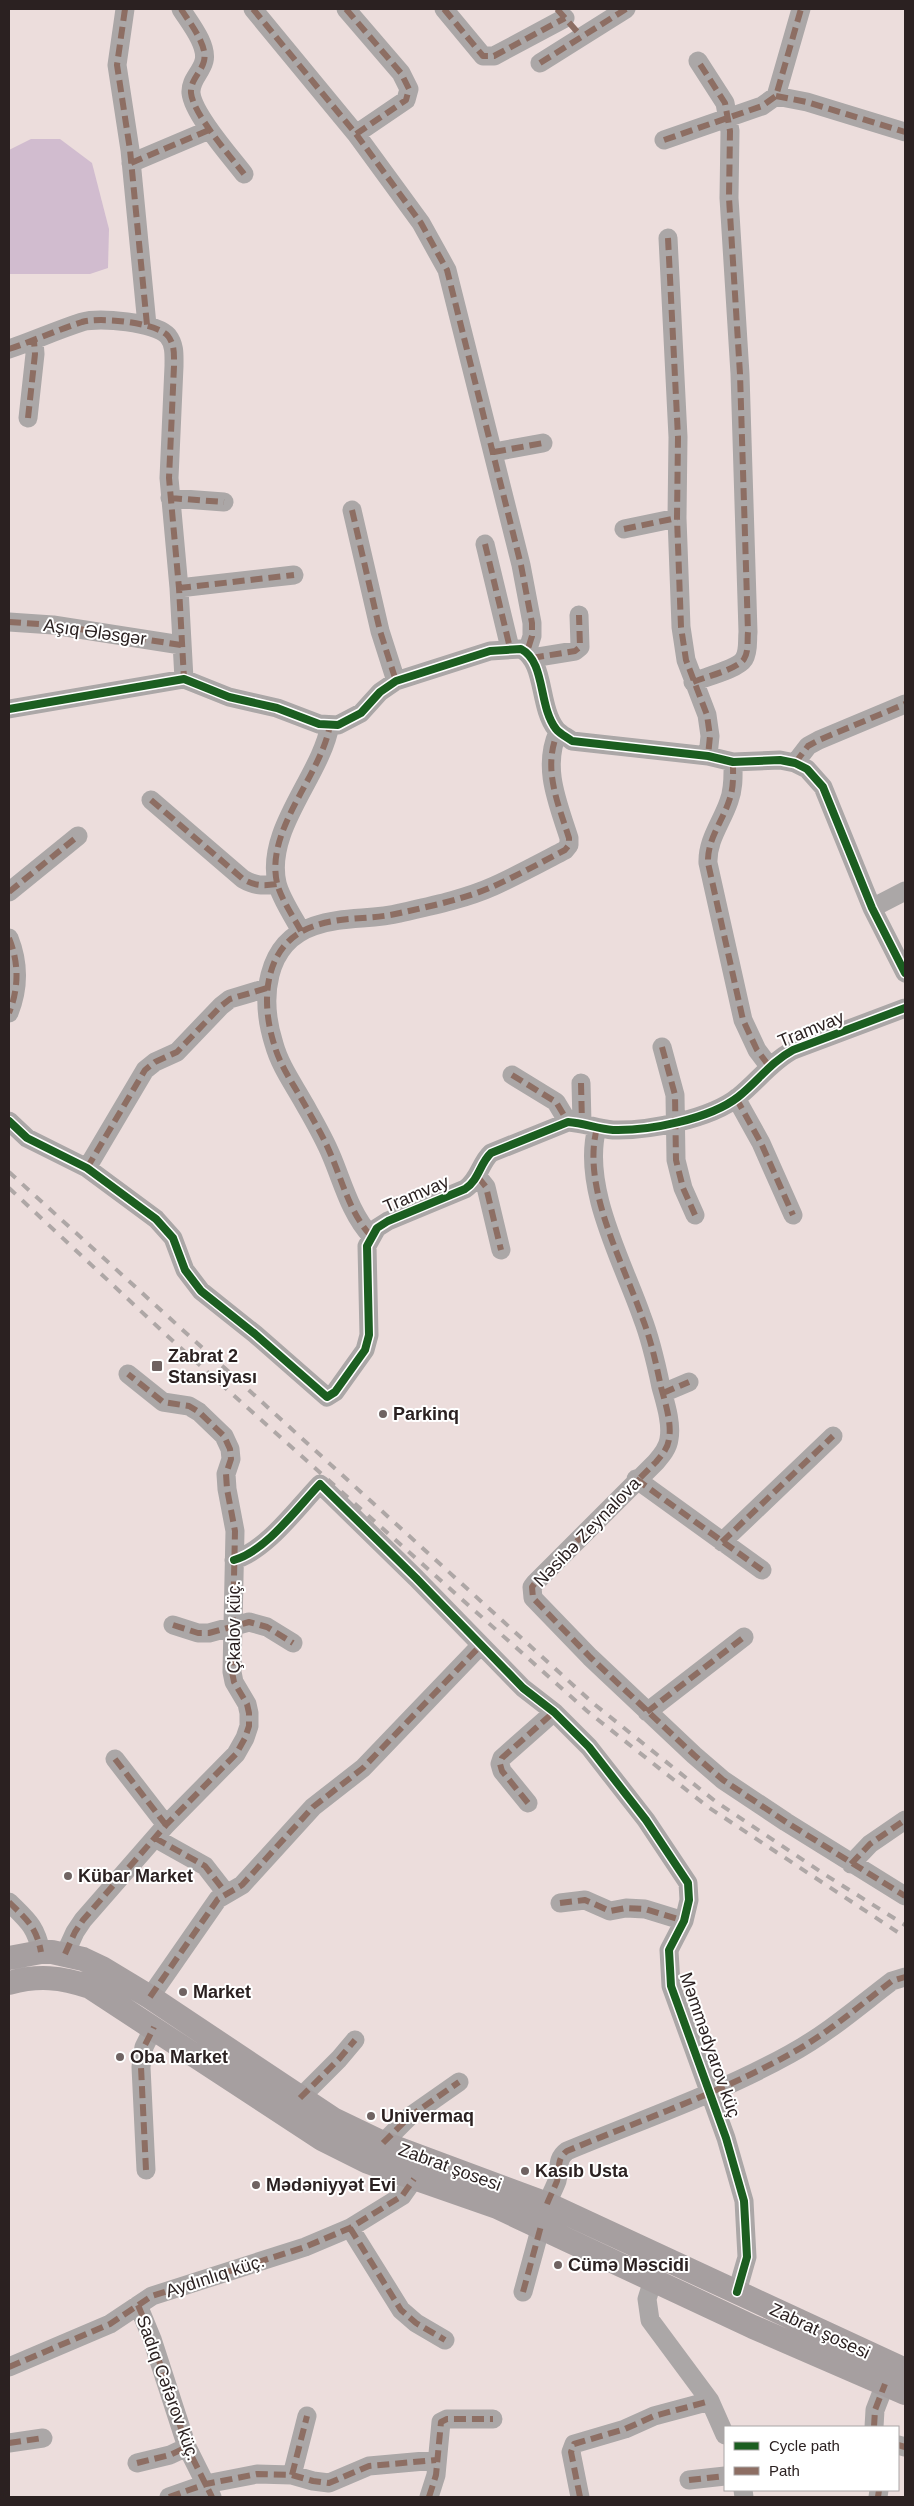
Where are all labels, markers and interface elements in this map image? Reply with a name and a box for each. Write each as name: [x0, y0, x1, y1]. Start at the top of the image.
street label: Aşıq Ələsgər: [42, 615, 148, 649]
street label: Tramvay: [775, 1007, 847, 1051]
street label: Tramvay: [380, 1171, 452, 1217]
place label: Zabrat 2 Stansiyası: [168, 1346, 257, 1387]
marker: Zabrat 2 Stansiyası: [150, 1359, 164, 1373]
place label: Parkinq: [393, 1404, 459, 1424]
marker: Parkinq: [377, 1408, 389, 1420]
street label: Nəsibə Zeynalova: [530, 1473, 645, 1591]
street label: Çkalov küç.: [224, 1580, 244, 1674]
place label: Kübar Market: [78, 1866, 193, 1886]
marker: Kübar Market: [62, 1870, 74, 1882]
street label: Məmmədyarov küç: [676, 1970, 744, 2120]
place label: Market: [193, 1982, 251, 2002]
marker: Market: [177, 1986, 189, 1998]
place label: Oba Market: [130, 2047, 228, 2067]
marker: Oba Market: [114, 2051, 126, 2063]
place label: Univermaq: [381, 2106, 474, 2126]
marker: Univermaq: [365, 2110, 377, 2122]
street label: Zabrat şosesi: [396, 2139, 504, 2195]
place label: Kasıb Usta: [535, 2161, 629, 2181]
marker: Kasıb Usta: [519, 2165, 531, 2177]
place label: Mədəniyyət Evi: [266, 2175, 396, 2195]
marker: Mədəniyyət Evi: [250, 2179, 262, 2191]
street label: Aydınlıq küç.: [163, 2251, 267, 2301]
place label: Cümə Məscidi: [568, 2255, 689, 2275]
marker: Cümə Məscidi: [552, 2259, 564, 2271]
street label: Zabrat şosesi: [767, 2299, 873, 2363]
street label: Sadıq Cəfərov küç.: [132, 2313, 204, 2463]
legend: [724, 2426, 899, 2491]
text: Cycle path: [769, 2437, 840, 2454]
text: Path: [769, 2462, 800, 2479]

